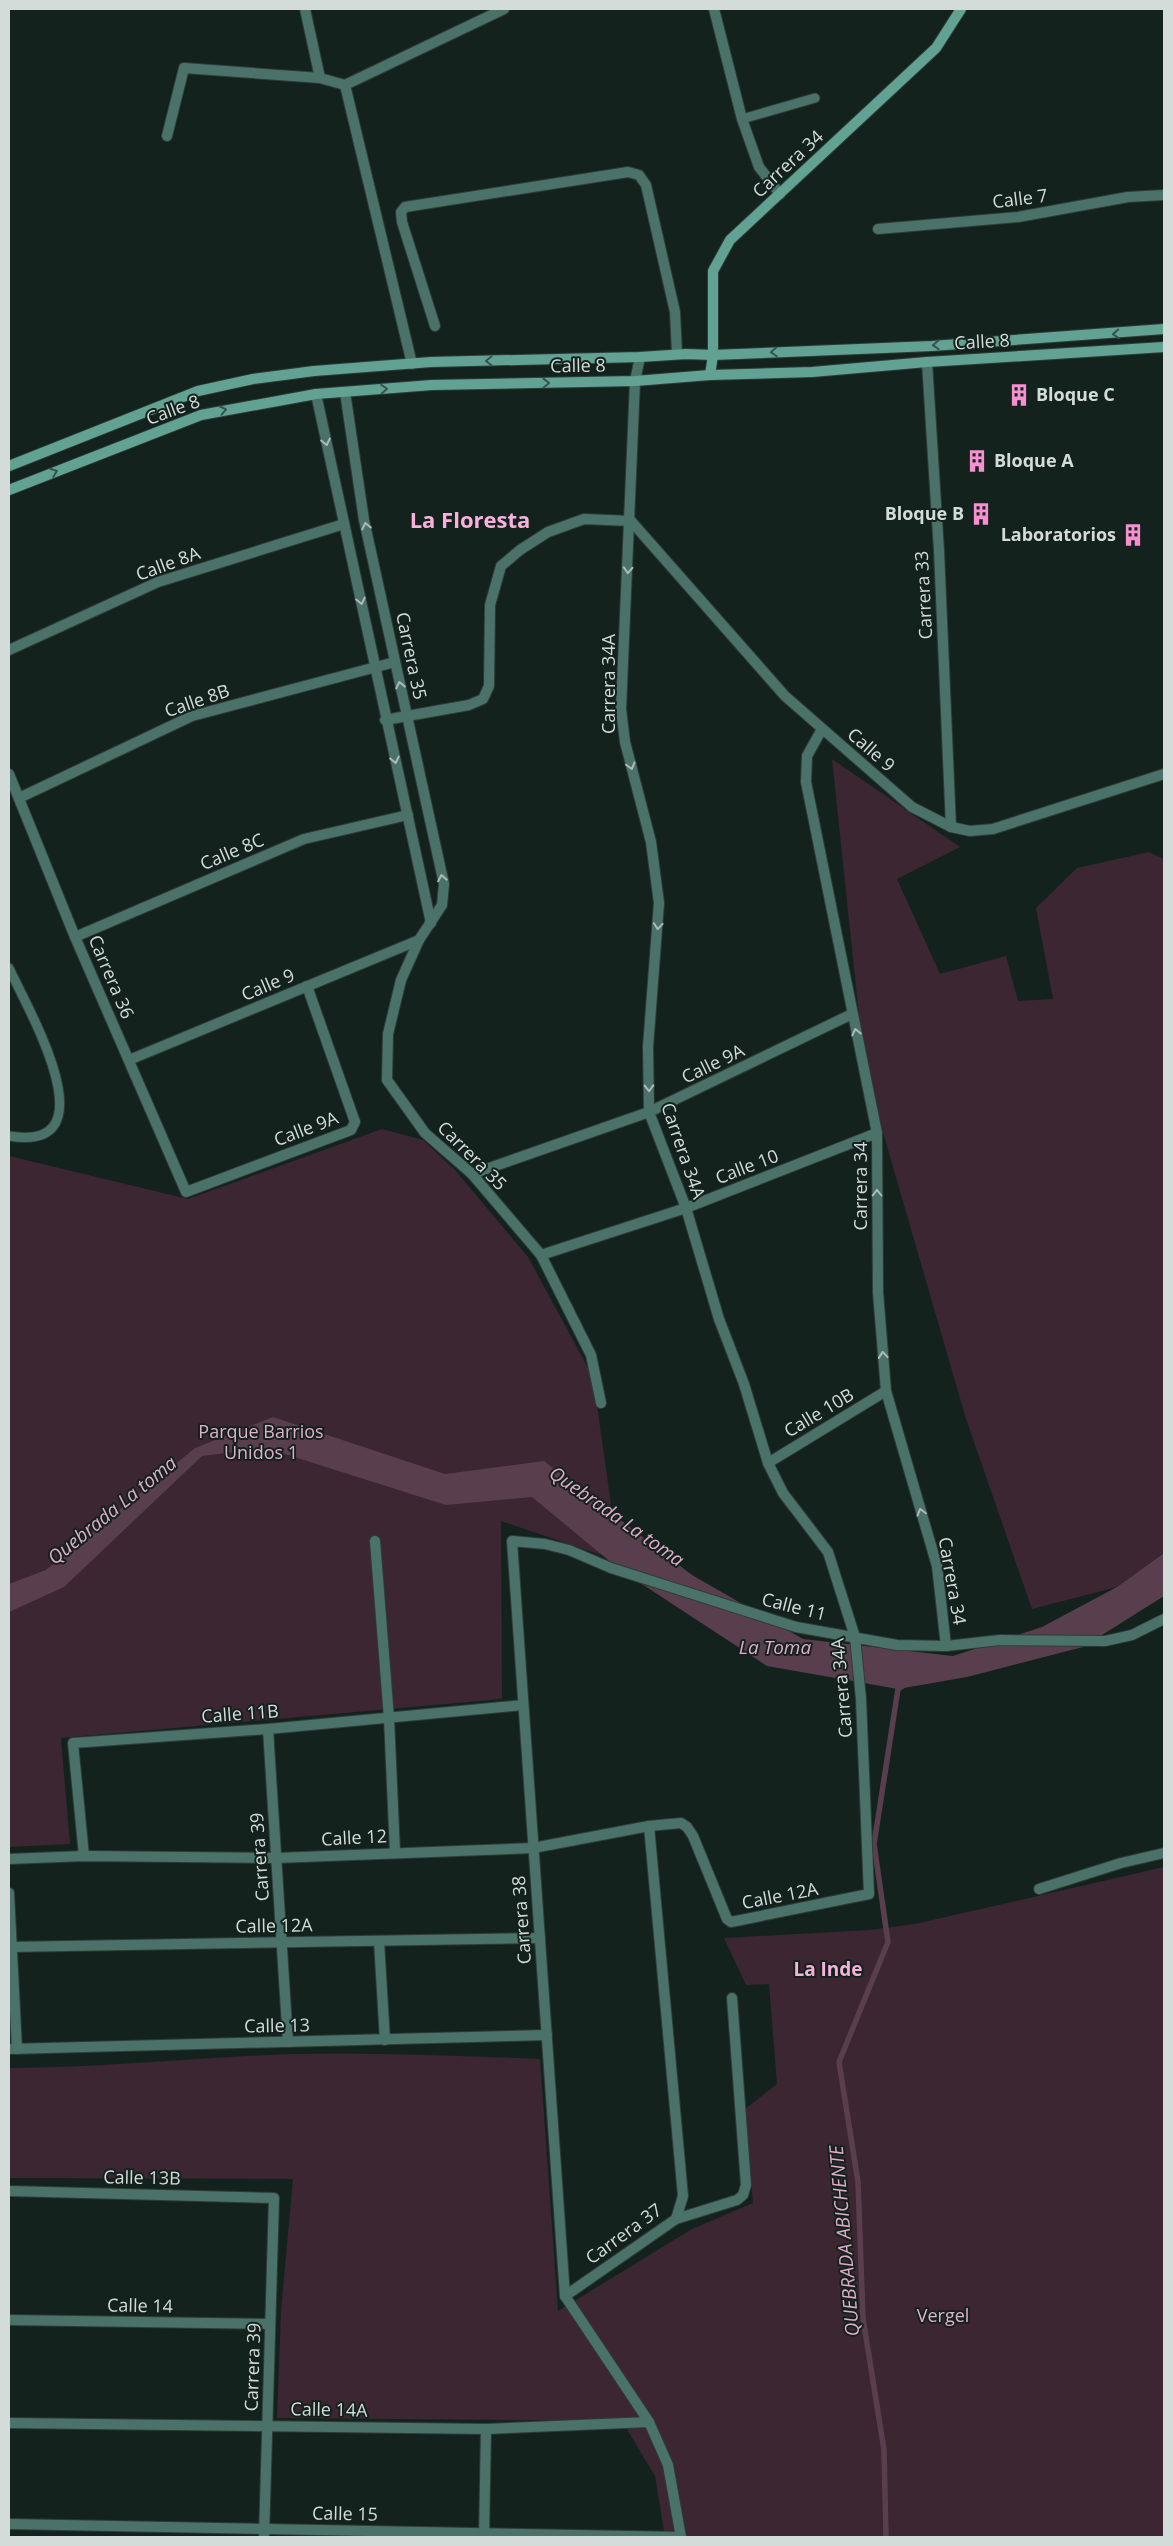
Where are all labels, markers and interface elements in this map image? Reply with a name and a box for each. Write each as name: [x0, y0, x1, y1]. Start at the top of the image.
street label: Carrera 34: [747, 124, 828, 202]
street label: Calle 7: [991, 183, 1049, 213]
street label: Calle 8: [954, 328, 1010, 354]
one-way arrow: [1111, 328, 1119, 339]
one-way arrow: [932, 340, 940, 351]
one-way arrow: [770, 346, 778, 357]
street label: Calle 8: [550, 353, 606, 377]
one-way arrow: [485, 356, 492, 366]
one-way arrow: [542, 377, 550, 388]
building icon: Bloque C: [1006, 382, 1032, 408]
place label: Bloque C: [1036, 382, 1115, 406]
one-way arrow: [380, 384, 388, 395]
street label: Calle 8: [142, 388, 203, 430]
one-way arrow: [218, 405, 227, 416]
one-way arrow: [320, 437, 331, 446]
building icon: Bloque A: [964, 448, 990, 474]
place label: Bloque A: [994, 448, 1074, 472]
one-way arrow: [49, 468, 58, 479]
place label: Bloque B: [885, 501, 964, 525]
building icon: Bloque B: [968, 501, 994, 527]
district label: La Floresta: [410, 504, 530, 534]
one-way arrow: [361, 522, 371, 531]
place label: Laboratorios: [1001, 522, 1116, 546]
building icon: Laboratorios: [1120, 522, 1146, 548]
street label: Calle 8A: [132, 540, 204, 586]
street label: Carrera 33: [909, 550, 937, 640]
one-way arrow: [623, 566, 634, 574]
one-way arrow: [355, 596, 366, 605]
street label: Carrera 35: [391, 610, 433, 702]
street label: Carrera 34A: [596, 633, 620, 734]
street label: Calle 8B: [161, 678, 232, 722]
one-way arrow: [395, 681, 406, 690]
street label: Calle 9: [843, 722, 900, 777]
one-way arrow: [389, 755, 400, 764]
one-way arrow: [625, 762, 636, 771]
street label: Calle 8C: [196, 827, 267, 875]
one-way arrow: [438, 874, 448, 883]
one-way arrow: [652, 922, 663, 930]
street label: Carrera 36: [84, 931, 140, 1022]
street label: Calle 9: [237, 962, 298, 1006]
one-way arrow: [851, 1028, 862, 1037]
street label: Calle 9A: [677, 1037, 748, 1089]
one-way arrow: [643, 1084, 654, 1092]
street label: Carrera 34A: [656, 1099, 712, 1203]
street label: Calle 9A: [270, 1105, 342, 1151]
street label: Carrera 35: [433, 1115, 513, 1195]
street label: Carrera 34: [848, 1142, 872, 1230]
street label: Calle 10: [712, 1143, 782, 1189]
one-way arrow: [872, 1188, 882, 1196]
one-way arrow: [878, 1351, 889, 1359]
street label: Calle 10B: [779, 1382, 858, 1442]
park label: Parque Barrios Unidos 1: [198, 1419, 324, 1464]
water label: Quebrada La toma: [42, 1450, 182, 1570]
water label: Quebrada La toma: [544, 1460, 690, 1572]
one-way arrow: [916, 1508, 927, 1517]
street label: Carrera 34: [933, 1535, 973, 1627]
street label: Calle 11: [759, 1586, 829, 1626]
water label: La Toma: [739, 1634, 811, 1660]
street label: Carrera 34A: [825, 1637, 857, 1739]
street label: Calle 11B: [200, 1698, 279, 1728]
street label: Carrera 39: [244, 1812, 274, 1902]
street label: Calle 12: [320, 1823, 387, 1851]
street label: Carrera 38: [506, 1875, 536, 1965]
street label: Calle 12A: [740, 1876, 821, 1914]
street label: Calle 12A: [235, 1912, 313, 1938]
district label: La Inde: [793, 1956, 863, 1982]
street label: Calle 13: [244, 2012, 310, 2038]
water label: QUEBRADA ABICHENTE: [823, 2143, 865, 2337]
street label: Calle 13B: [103, 2164, 181, 2190]
street label: Carrera 37: [580, 2197, 666, 2269]
street label: Calle 14: [107, 2292, 173, 2318]
park label: Vergel: [917, 2303, 969, 2327]
street label: Carrera 39: [238, 2322, 266, 2412]
street label: Calle 14A: [290, 2396, 368, 2422]
street label: Calle 15: [312, 2500, 378, 2526]

